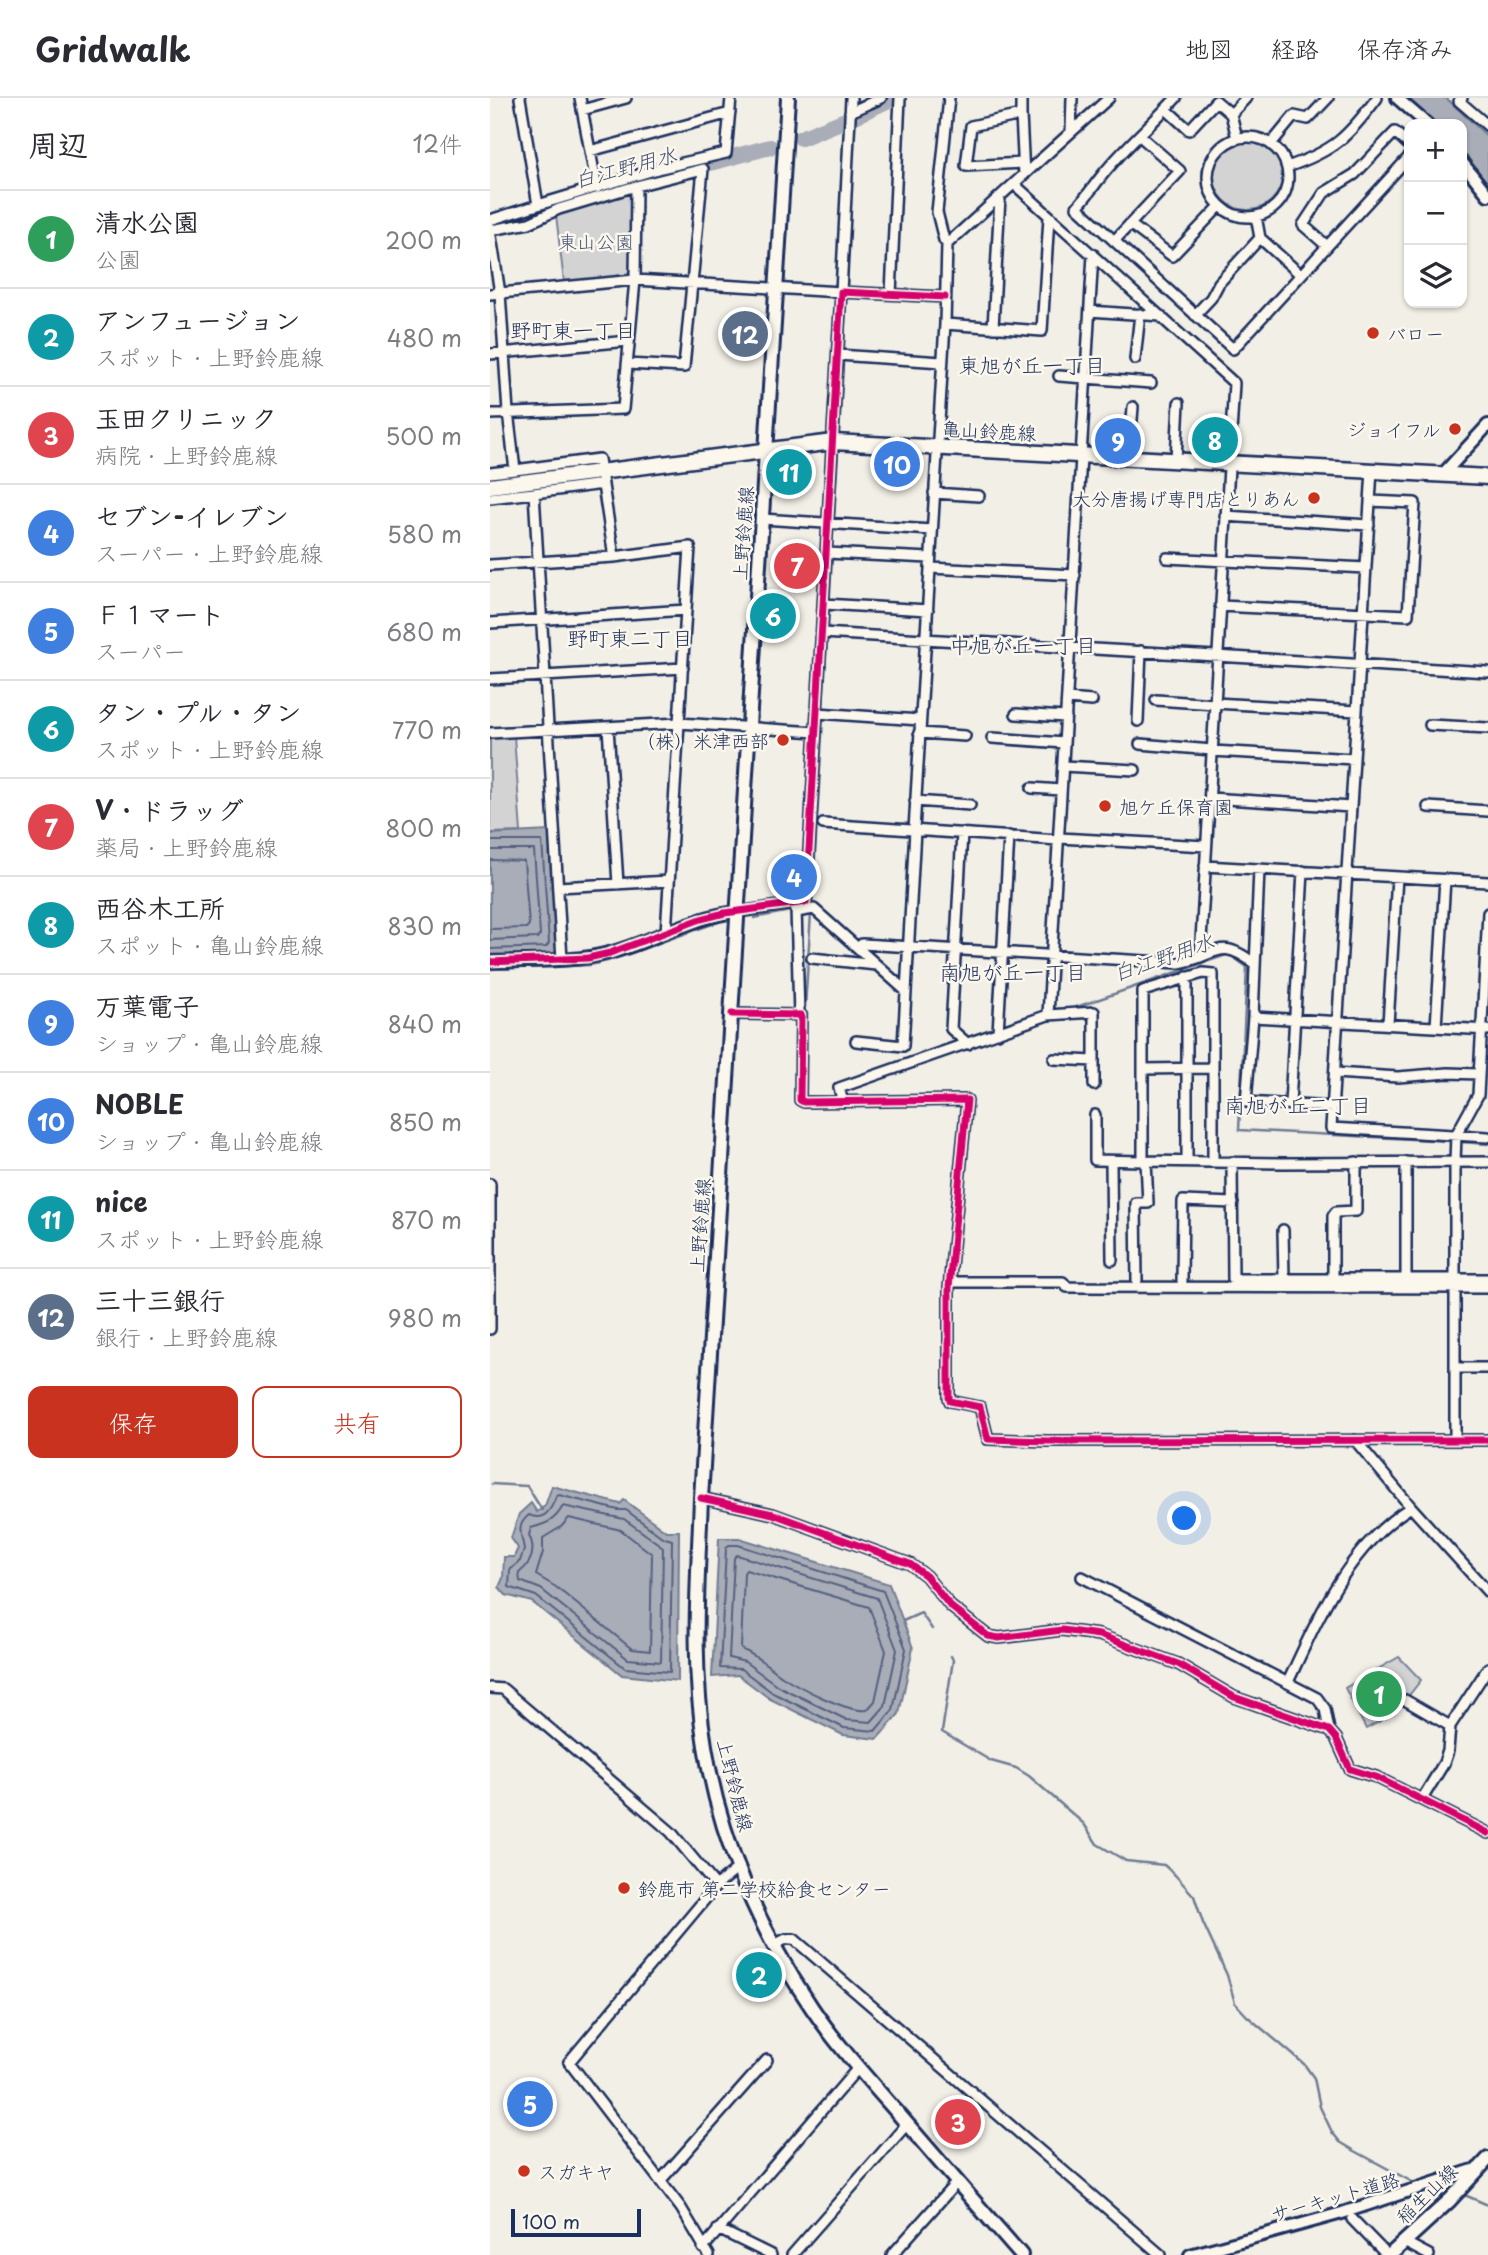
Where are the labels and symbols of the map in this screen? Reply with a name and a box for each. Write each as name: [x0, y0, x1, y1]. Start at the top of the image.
water label: 白江野用水: [570, 137, 680, 195]
park label: 東山公園: [558, 227, 634, 255]
pin: 12: [722, 308, 768, 360]
district label: 野町東一丁目: [510, 313, 636, 345]
place label: バロー: [1387, 319, 1444, 347]
marker: バロー: [1365, 325, 1381, 341]
district label: 東旭が丘一丁目: [959, 348, 1106, 380]
street label: 亀山鈴鹿線: [941, 414, 1037, 446]
pin: 8: [1192, 414, 1238, 466]
pin: 9: [1095, 415, 1141, 467]
place label: ジョイフル: [1347, 415, 1441, 443]
marker: ジョイフル: [1447, 421, 1463, 437]
pin: 10: [874, 438, 920, 490]
pin: 11: [766, 446, 812, 498]
place label: 大分唐揚げ専門店とりあん: [1072, 484, 1300, 512]
street label: 上野鈴鹿線: [725, 485, 759, 581]
marker: 大分唐揚げ専門店とりあん: [1306, 490, 1322, 506]
pin: 7: [774, 540, 820, 592]
pin: 6: [750, 590, 796, 642]
district label: 野町東二丁目: [567, 621, 693, 653]
district label: 中旭が丘一丁目: [950, 628, 1097, 660]
place label: （株）米津西部: [636, 726, 769, 754]
marker: （株）米津西部: [775, 732, 791, 748]
place label: 旭ケ丘保育園: [1119, 792, 1233, 820]
marker: 旭ケ丘保育園: [1097, 798, 1113, 814]
pin: 4: [771, 851, 817, 903]
water label: 白江野用水: [1108, 924, 1218, 988]
district label: 南旭が丘一丁目: [940, 955, 1087, 987]
district label: 南旭が丘二丁目: [1225, 1088, 1372, 1120]
street label: 上野鈴鹿線: [682, 1177, 716, 1273]
your location: [1167, 1501, 1201, 1535]
pin: 1: [1356, 1668, 1402, 1720]
street label: 上野鈴鹿線: [711, 1736, 761, 1834]
place label: 鈴鹿市 第二学校給食センター: [638, 1874, 890, 1902]
marker: 鈴鹿市 第二学校給食センター: [616, 1880, 632, 1896]
pin: 2: [736, 1949, 782, 2001]
pin: 5: [507, 2078, 553, 2130]
pin: 3: [935, 2096, 981, 2148]
place label: スガキヤ: [538, 2157, 614, 2185]
street label: 稲生山線: [1389, 2157, 1463, 2229]
marker: スガキヤ: [516, 2163, 532, 2179]
street label: サーキット道路: [1267, 2164, 1403, 2228]
scale bar: [511, 2206, 640, 2238]

